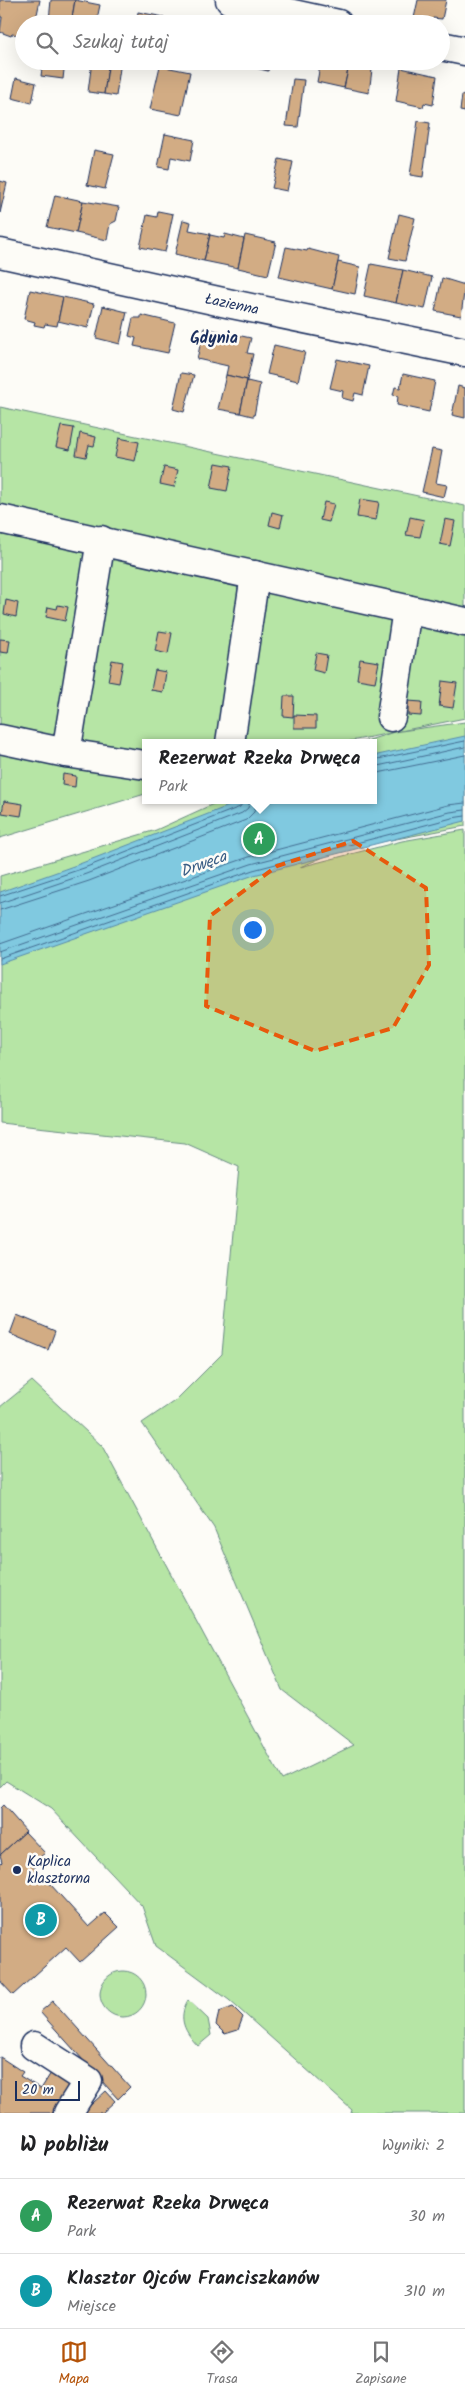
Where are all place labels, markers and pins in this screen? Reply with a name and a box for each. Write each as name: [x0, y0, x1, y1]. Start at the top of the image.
pin: A: [243, 820, 275, 858]
place label: Kaplica klasztorna: [27, 1850, 90, 1891]
marker: Kaplica klasztorna: [11, 1864, 23, 1876]
pin: B: [25, 1901, 57, 1939]

